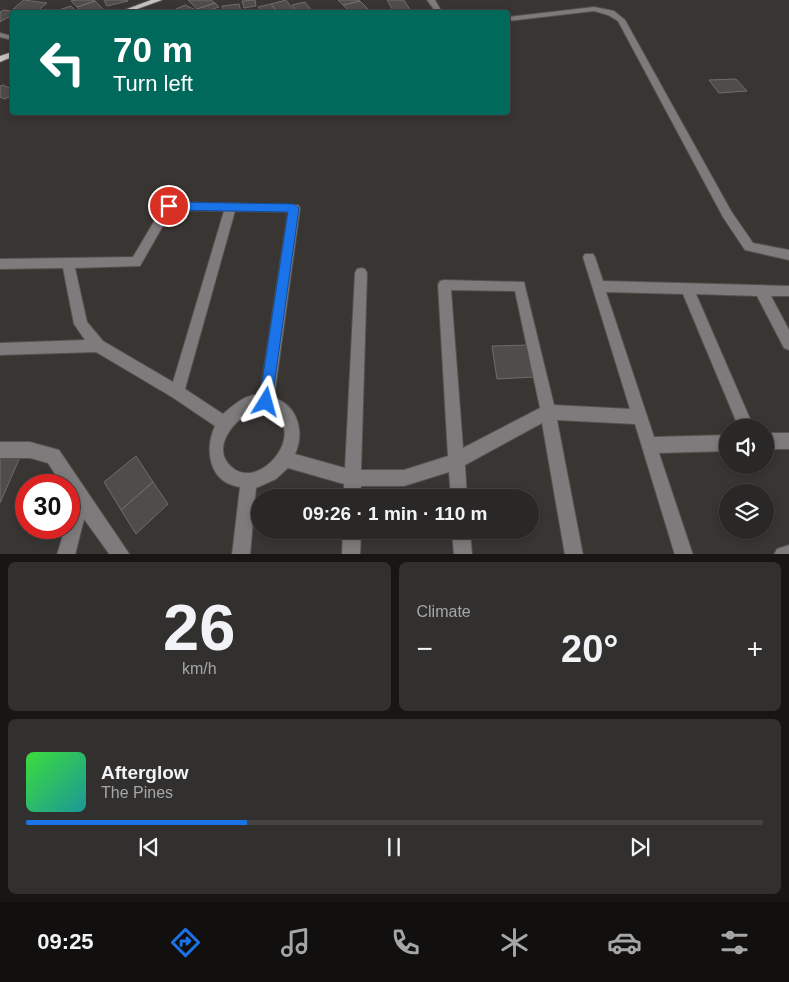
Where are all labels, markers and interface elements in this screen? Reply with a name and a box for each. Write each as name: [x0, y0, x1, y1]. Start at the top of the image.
icon: left: [30, 30, 95, 95]
text: 70 m: [113, 30, 193, 69]
text: Turn left: [113, 71, 193, 96]
pin: [148, 185, 190, 227]
icon: arrive: [155, 192, 183, 220]
position arrow: [239, 375, 291, 427]
map controls: [719, 419, 774, 539]
button: sound: [719, 419, 774, 474]
speed limit sign: 30: [15, 474, 80, 539]
button: layers: [719, 484, 774, 539]
text: 09:26 · 1 min · 110 m: [303, 503, 487, 524]
text: 26: [163, 591, 235, 664]
text: Climate: [417, 603, 471, 620]
text: 20°: [561, 628, 618, 670]
text: −: [417, 633, 433, 664]
text: +: [747, 633, 763, 664]
text: km/h: [182, 660, 217, 677]
text: Afterglow: [101, 762, 189, 783]
text: The Pines: [101, 784, 173, 801]
icon: previous: [135, 833, 163, 861]
icon: pause: [380, 833, 408, 861]
icon: next: [626, 833, 654, 861]
icon: directions: [168, 925, 203, 960]
icon: music: [278, 925, 313, 960]
icon: phone: [388, 925, 423, 960]
icon: climate: [497, 925, 532, 960]
icon: car: [607, 925, 642, 960]
icon: filters: [717, 925, 752, 960]
text: 09:25: [37, 929, 94, 954]

